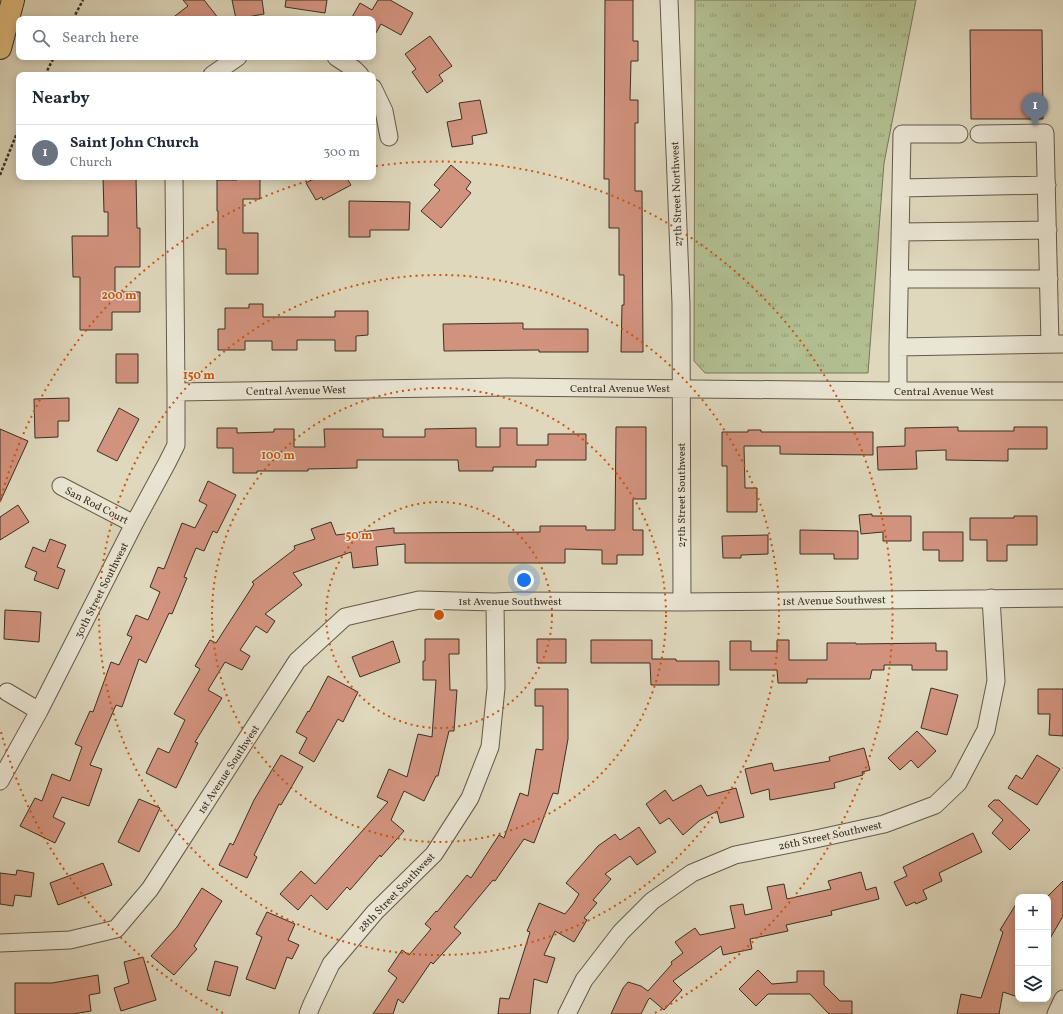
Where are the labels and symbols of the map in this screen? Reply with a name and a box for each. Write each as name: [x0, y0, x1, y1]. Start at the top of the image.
pin: 1: [1022, 93, 1048, 126]
street label: 27th Street Northwest: [668, 141, 687, 247]
text: 200 m: [101, 288, 137, 304]
text: 150 m: [183, 368, 215, 384]
street label: Central Avenue West: [570, 382, 670, 397]
street label: Central Avenue West: [246, 383, 346, 400]
street label: Central Avenue West: [894, 385, 994, 400]
street label: 27th Street Southwest: [675, 442, 690, 547]
text: 100 m: [261, 448, 295, 464]
street label: San Rod Court: [62, 484, 131, 529]
text: 50 m: [345, 528, 373, 544]
street label: 30th Street Southwest: [72, 540, 133, 641]
your location: [514, 570, 534, 590]
street label: 1st Avenue Southwest: [782, 593, 886, 610]
street label: 1st Avenue Southwest: [458, 595, 562, 610]
centre of rings: [432, 608, 446, 622]
street label: 1st Avenue Southwest: [195, 722, 264, 817]
street label: 26th Street Southwest: [777, 818, 884, 855]
street label: 28th Street Southwest: [355, 850, 439, 936]

